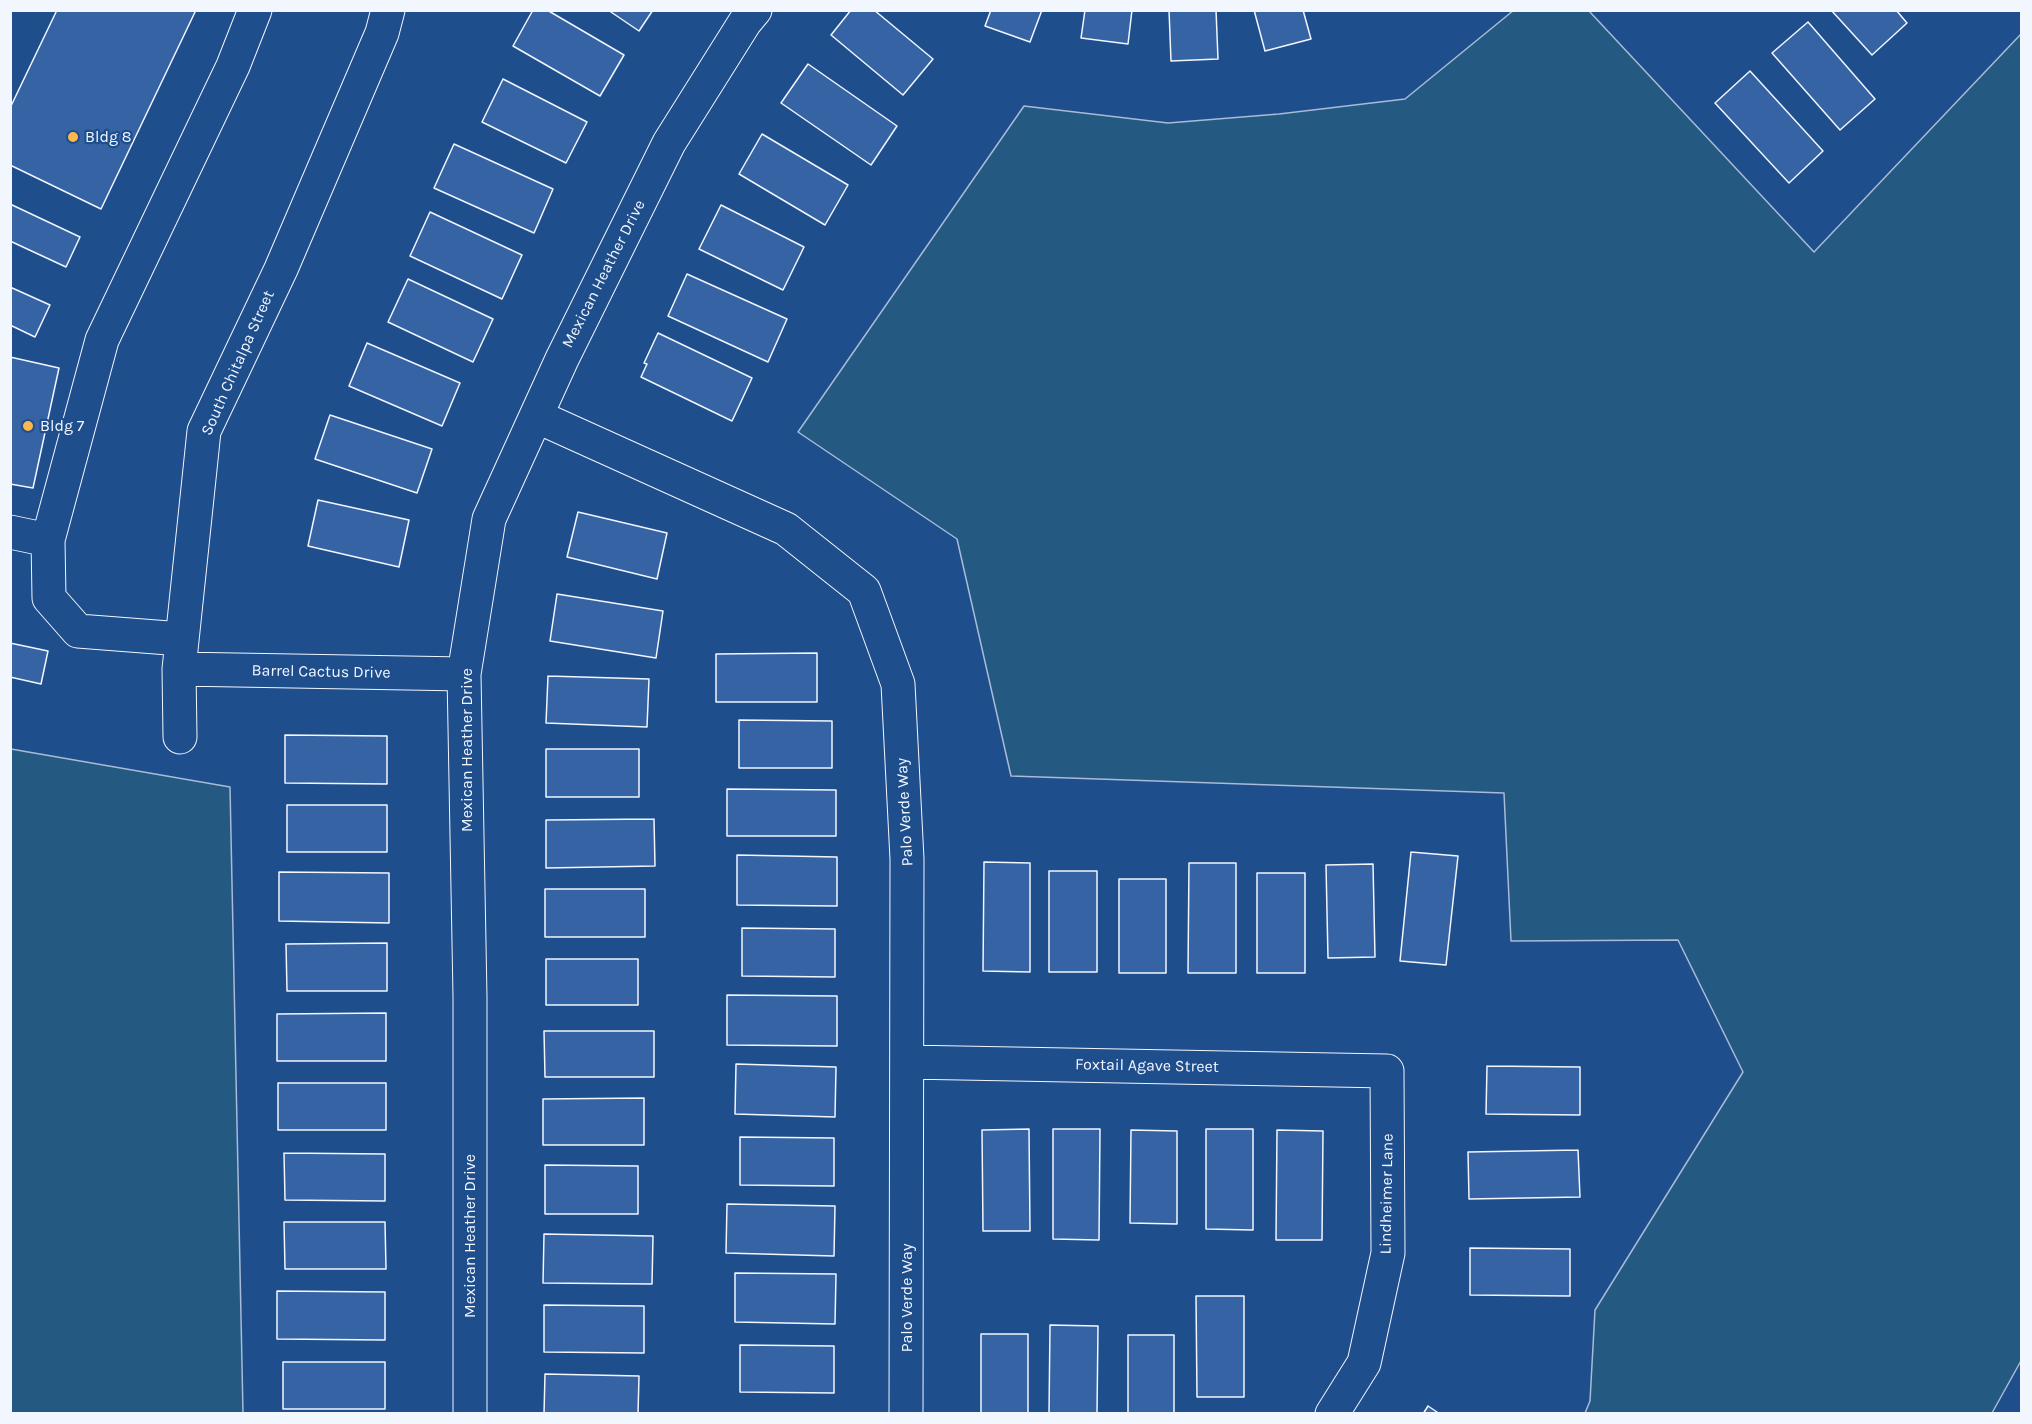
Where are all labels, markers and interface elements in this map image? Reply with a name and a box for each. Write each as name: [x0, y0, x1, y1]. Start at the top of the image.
place label: Bldg 8: [85, 127, 132, 147]
marker: Bldg 8: [66, 130, 80, 144]
street label: Mexican Heather Drive: [558, 197, 650, 351]
street label: South Chitalpa Street: [197, 287, 279, 439]
place label: Bldg 7: [40, 416, 84, 436]
marker: Bldg 7: [21, 419, 35, 433]
street label: Barrel Cactus Drive: [251, 661, 391, 683]
street label: Mexican Heather Drive: [457, 668, 477, 832]
street label: Palo Verde Way: [893, 757, 917, 867]
street label: Foxtail Agave Street: [1075, 1055, 1219, 1077]
street label: Lindheimer Lane: [1376, 1133, 1398, 1255]
street label: Mexican Heather Drive: [460, 1154, 480, 1318]
street label: Palo Verde Way: [897, 1244, 917, 1352]

